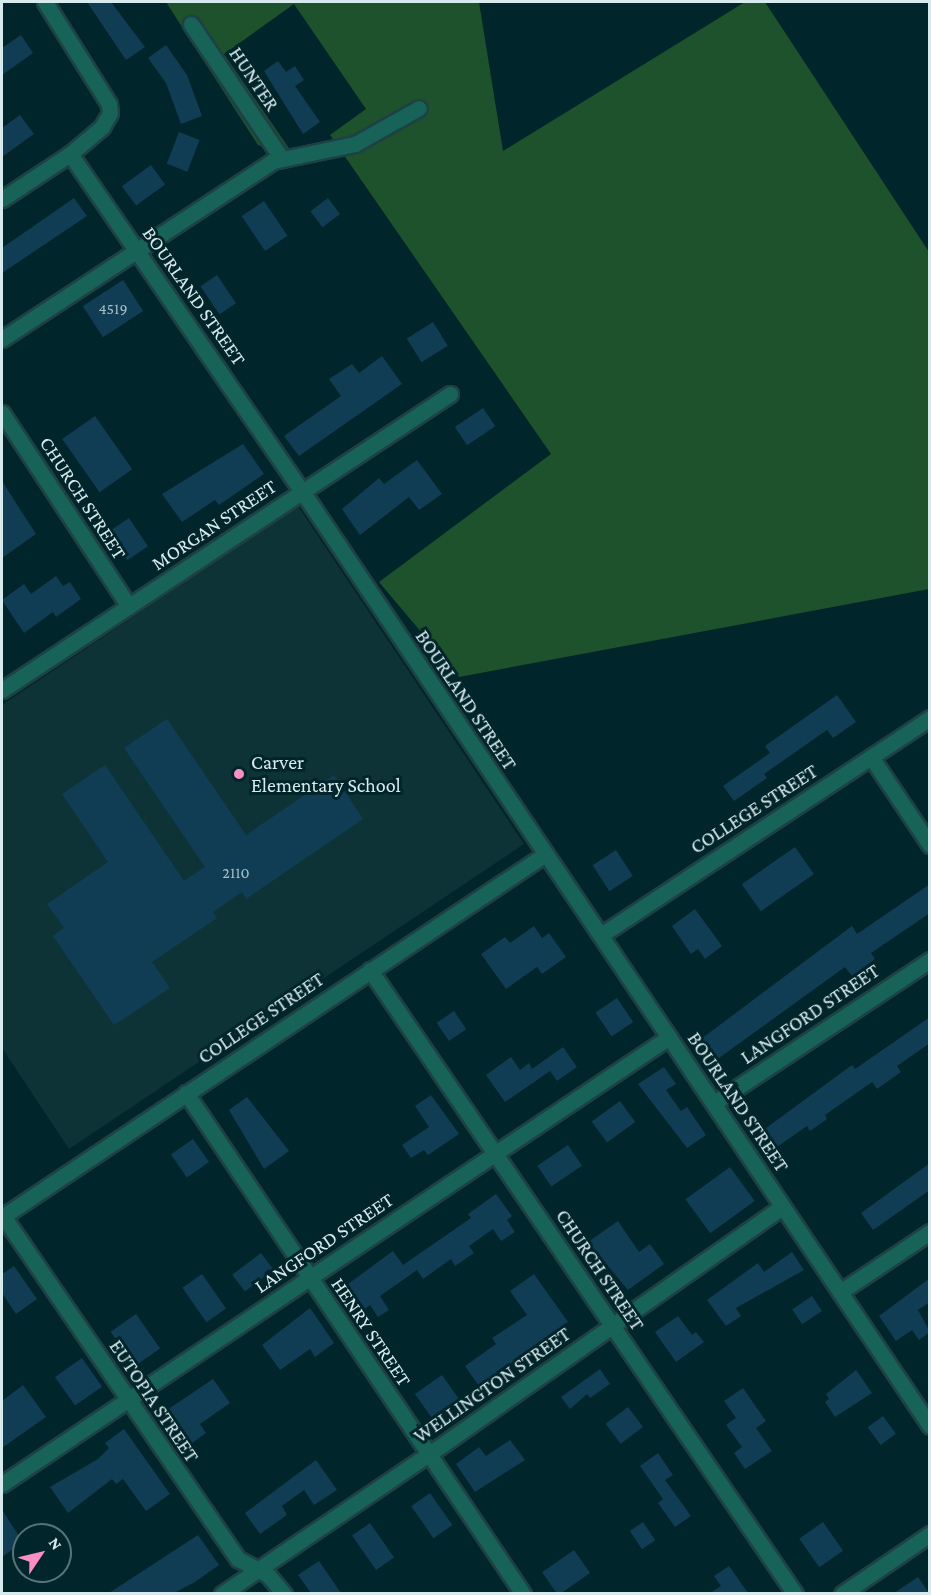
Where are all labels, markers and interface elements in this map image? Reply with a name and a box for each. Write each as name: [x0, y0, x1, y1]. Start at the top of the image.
street label: HUNTER: [224, 42, 284, 116]
street label: BOURLAND STREET: [137, 222, 251, 370]
house number: 4519: [98, 299, 128, 319]
street label: CHURCH STREET: [34, 432, 132, 564]
street label: MORGAN STREET: [147, 474, 281, 576]
street label: BOURLAND STREET: [410, 625, 522, 775]
place label: Carver Elementary School: [251, 750, 401, 797]
street label: COLLEGE STREET: [686, 759, 822, 859]
marker: Carver Elementary School: [232, 767, 246, 781]
house number: 2110: [222, 863, 250, 883]
street label: LANGFORD STREET: [736, 959, 884, 1069]
street label: COLLEGE STREET: [193, 967, 329, 1069]
street label: BOURLAND STREET: [682, 1027, 794, 1177]
street label: LANGFORD STREET: [250, 1188, 398, 1298]
street label: CHURCH STREET: [551, 1205, 649, 1335]
street label: HENRY STREET: [326, 1273, 416, 1391]
street label: WELLINGTON STREET: [409, 1322, 575, 1448]
street label: EUTOPIA STREET: [104, 1335, 204, 1467]
north arrow: [12, 1523, 72, 1583]
text: N: [45, 1534, 66, 1553]

